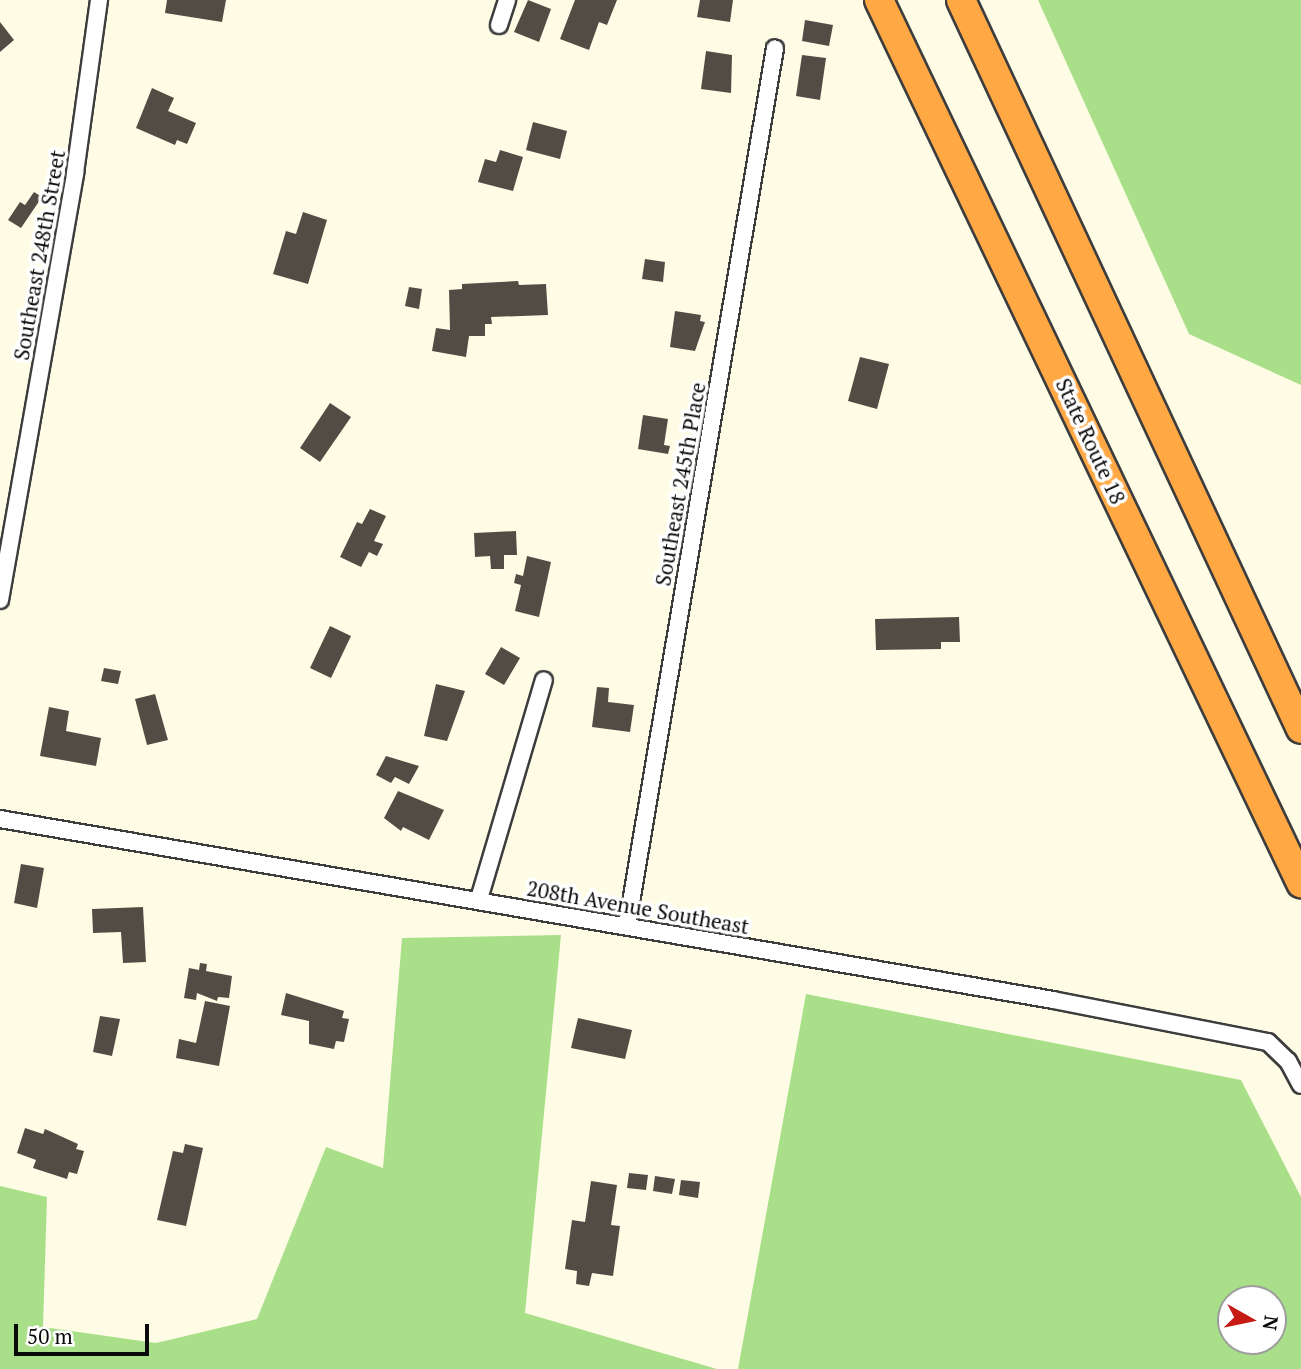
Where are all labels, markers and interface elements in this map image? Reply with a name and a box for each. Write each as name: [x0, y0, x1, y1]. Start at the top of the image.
street label: Southeast 248th Street: [8, 148, 70, 362]
street label: State Route 18: [1051, 374, 1131, 508]
street label: Southeast 245th Place: [650, 380, 710, 588]
street label: 208th Avenue Southeast: [525, 875, 751, 939]
north arrow: [1217, 1285, 1287, 1355]
scale bar: [18, 1310, 152, 1354]
text: N: [1258, 1314, 1285, 1332]
text: 50 m: [27, 1322, 73, 1350]

